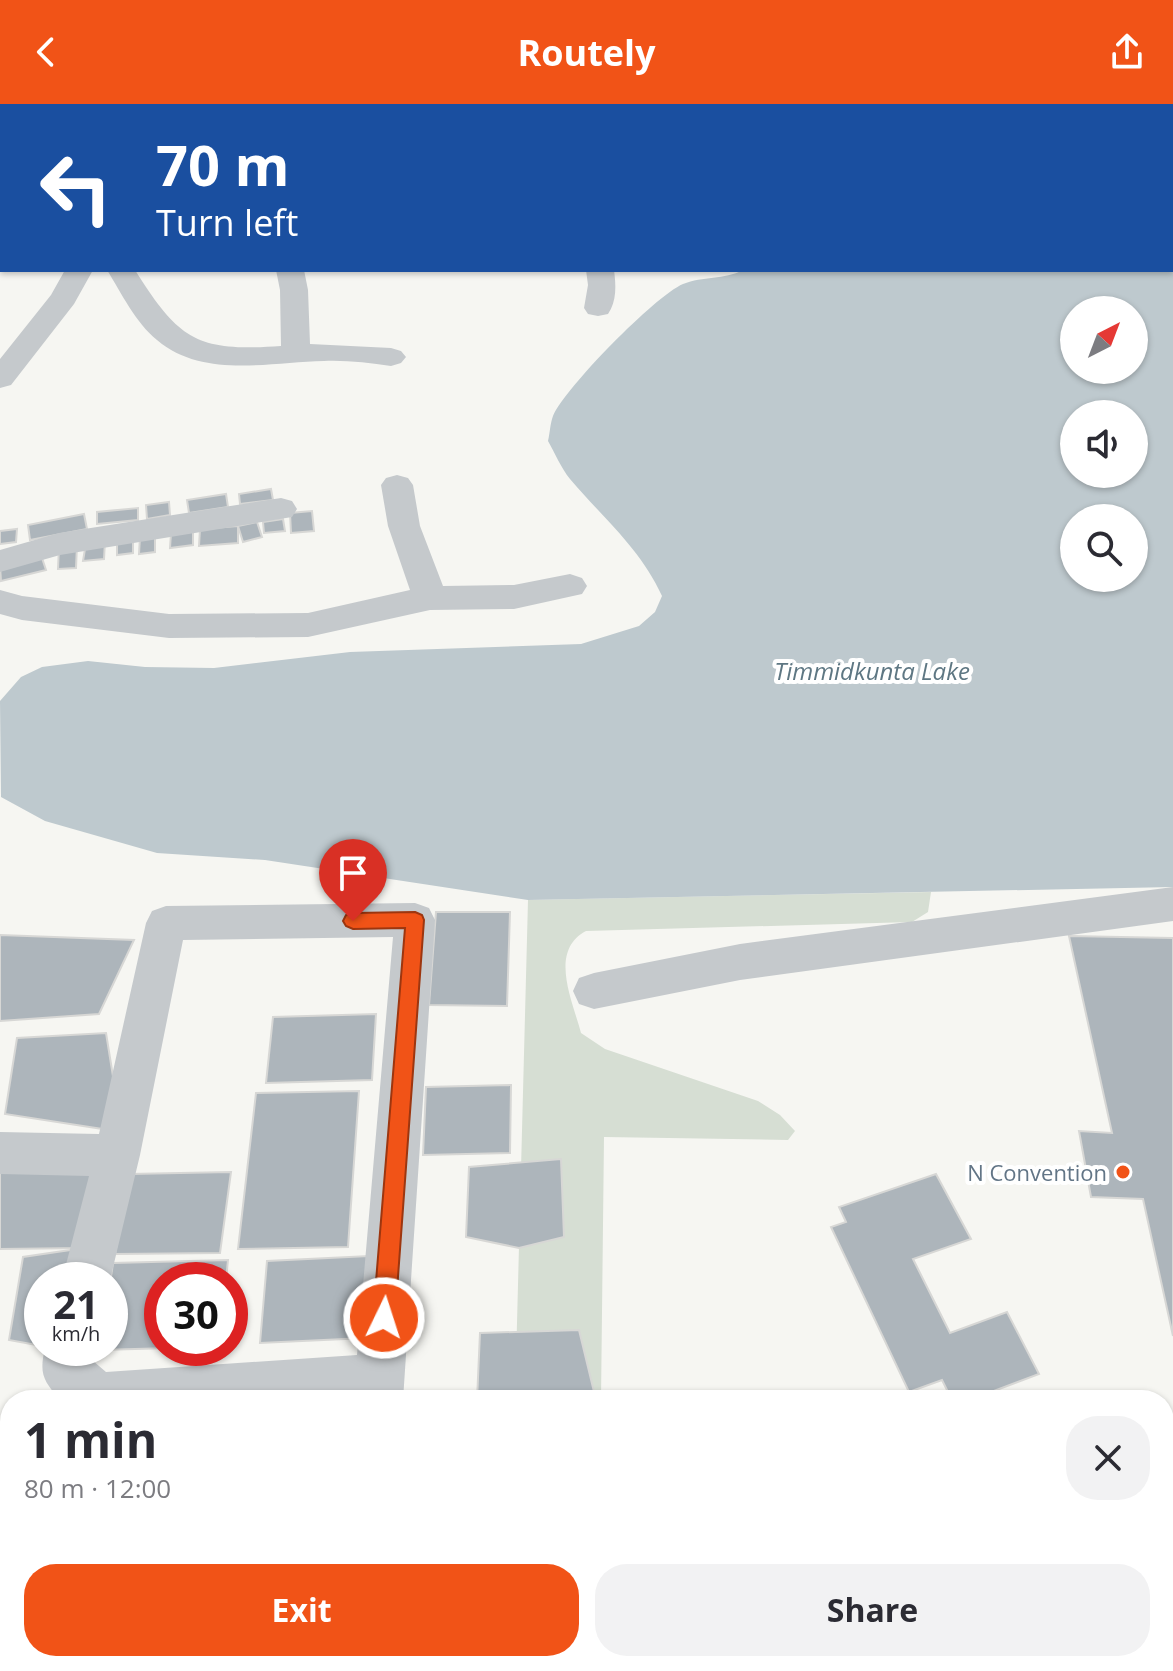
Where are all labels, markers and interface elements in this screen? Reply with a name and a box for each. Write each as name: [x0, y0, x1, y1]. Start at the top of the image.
text: Routely: [517, 28, 656, 77]
icon: back: [24, 30, 68, 74]
icon: share: [1105, 30, 1149, 74]
text: 70 m: [156, 126, 290, 202]
icon: left: [24, 136, 128, 240]
text: Turn left: [156, 198, 298, 247]
north arrow: [1060, 296, 1148, 384]
map controls: [1060, 296, 1148, 592]
button: sound: [1060, 400, 1148, 488]
button: search: [1060, 504, 1148, 592]
water label: Timmidkunta Lake: [774, 654, 970, 687]
pin: [319, 839, 387, 921]
icon: arrive: [331, 851, 375, 895]
place label: N Convention: [967, 1157, 1107, 1187]
marker: N Convention: [1114, 1163, 1132, 1181]
speed limit sign: 30: [144, 1262, 248, 1366]
text: 21: [53, 1276, 99, 1331]
position arrow: [342, 1276, 426, 1360]
text: km/h: [52, 1320, 100, 1347]
text: 1 min: [24, 1407, 157, 1472]
button: close: [1066, 1416, 1150, 1500]
text: 80 m · 12:00: [24, 1470, 171, 1506]
button: Exit: [24, 1564, 579, 1656]
button: Share: [595, 1564, 1150, 1656]

